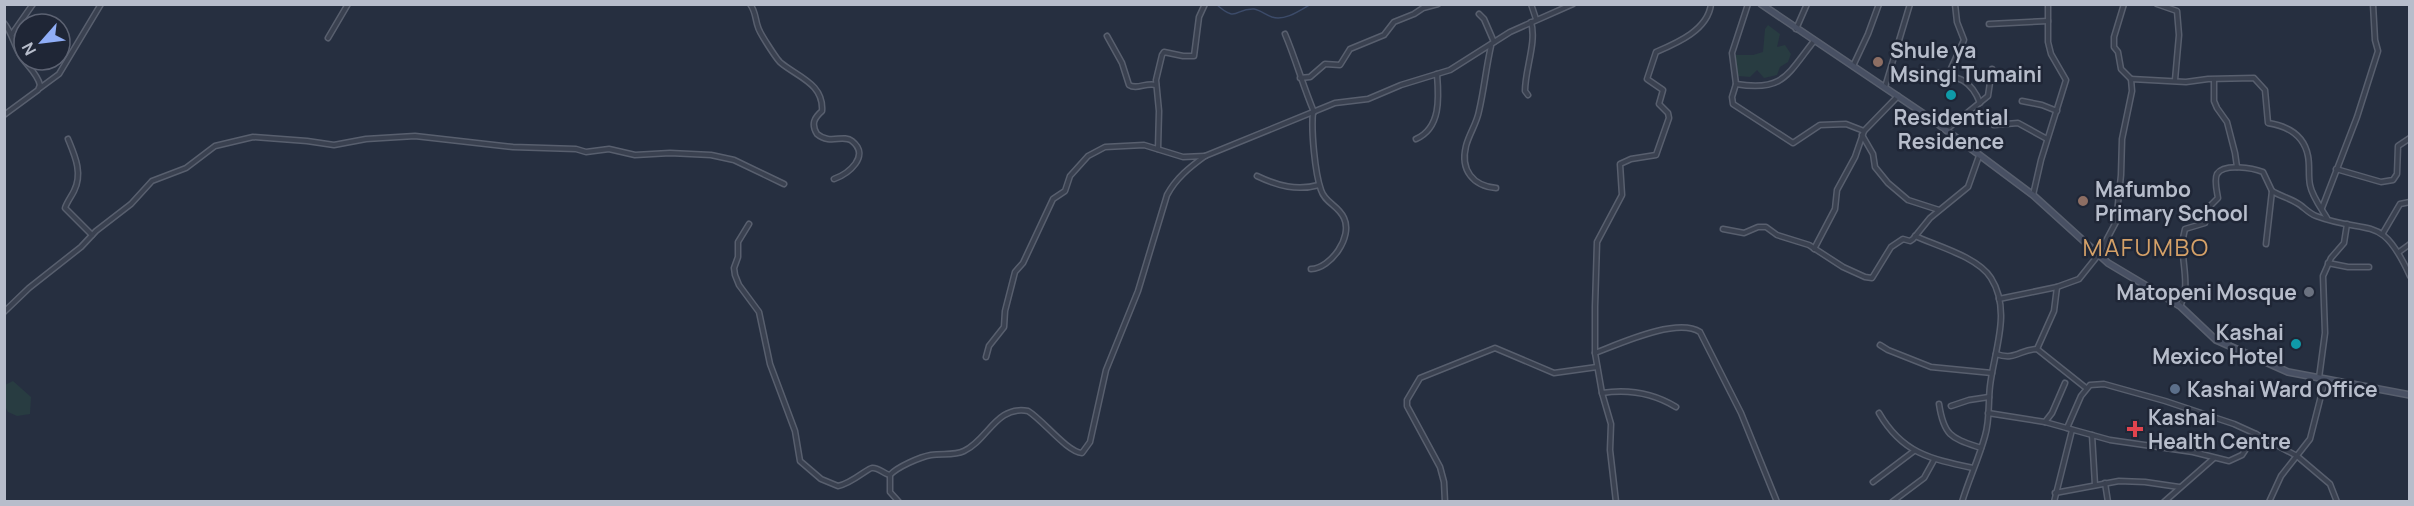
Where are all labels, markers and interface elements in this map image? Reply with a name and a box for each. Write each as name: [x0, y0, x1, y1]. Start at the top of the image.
north arrow: [12, 12, 72, 72]
place label: Shule ya Msingi Tumaini: [1890, 36, 2042, 88]
text: N: [16, 39, 41, 59]
marker: Shule ya Msingi Tumaini: [1871, 55, 1885, 69]
marker: Residential Residence: [1944, 88, 1958, 102]
place label: Residential Residence: [1893, 103, 2009, 155]
place label: Mafumbo Primary School: [2095, 175, 2249, 227]
marker: Mafumbo Primary School: [2076, 194, 2090, 208]
district label: MAFUMBO: [2082, 230, 2210, 263]
place label: Matopeni Mosque: [2116, 278, 2297, 306]
marker: Matopeni Mosque: [2302, 285, 2316, 299]
place label: Kashai Mexico Hotel: [2152, 318, 2284, 370]
marker: Kashai Mexico Hotel: [2289, 337, 2303, 351]
place label: Kashai Ward Office: [2187, 375, 2378, 403]
marker: Kashai Ward Office: [2168, 382, 2182, 396]
place label: Kashai Health Centre: [2148, 403, 2291, 455]
marker: Kashai Health Centre: [2126, 420, 2144, 438]

